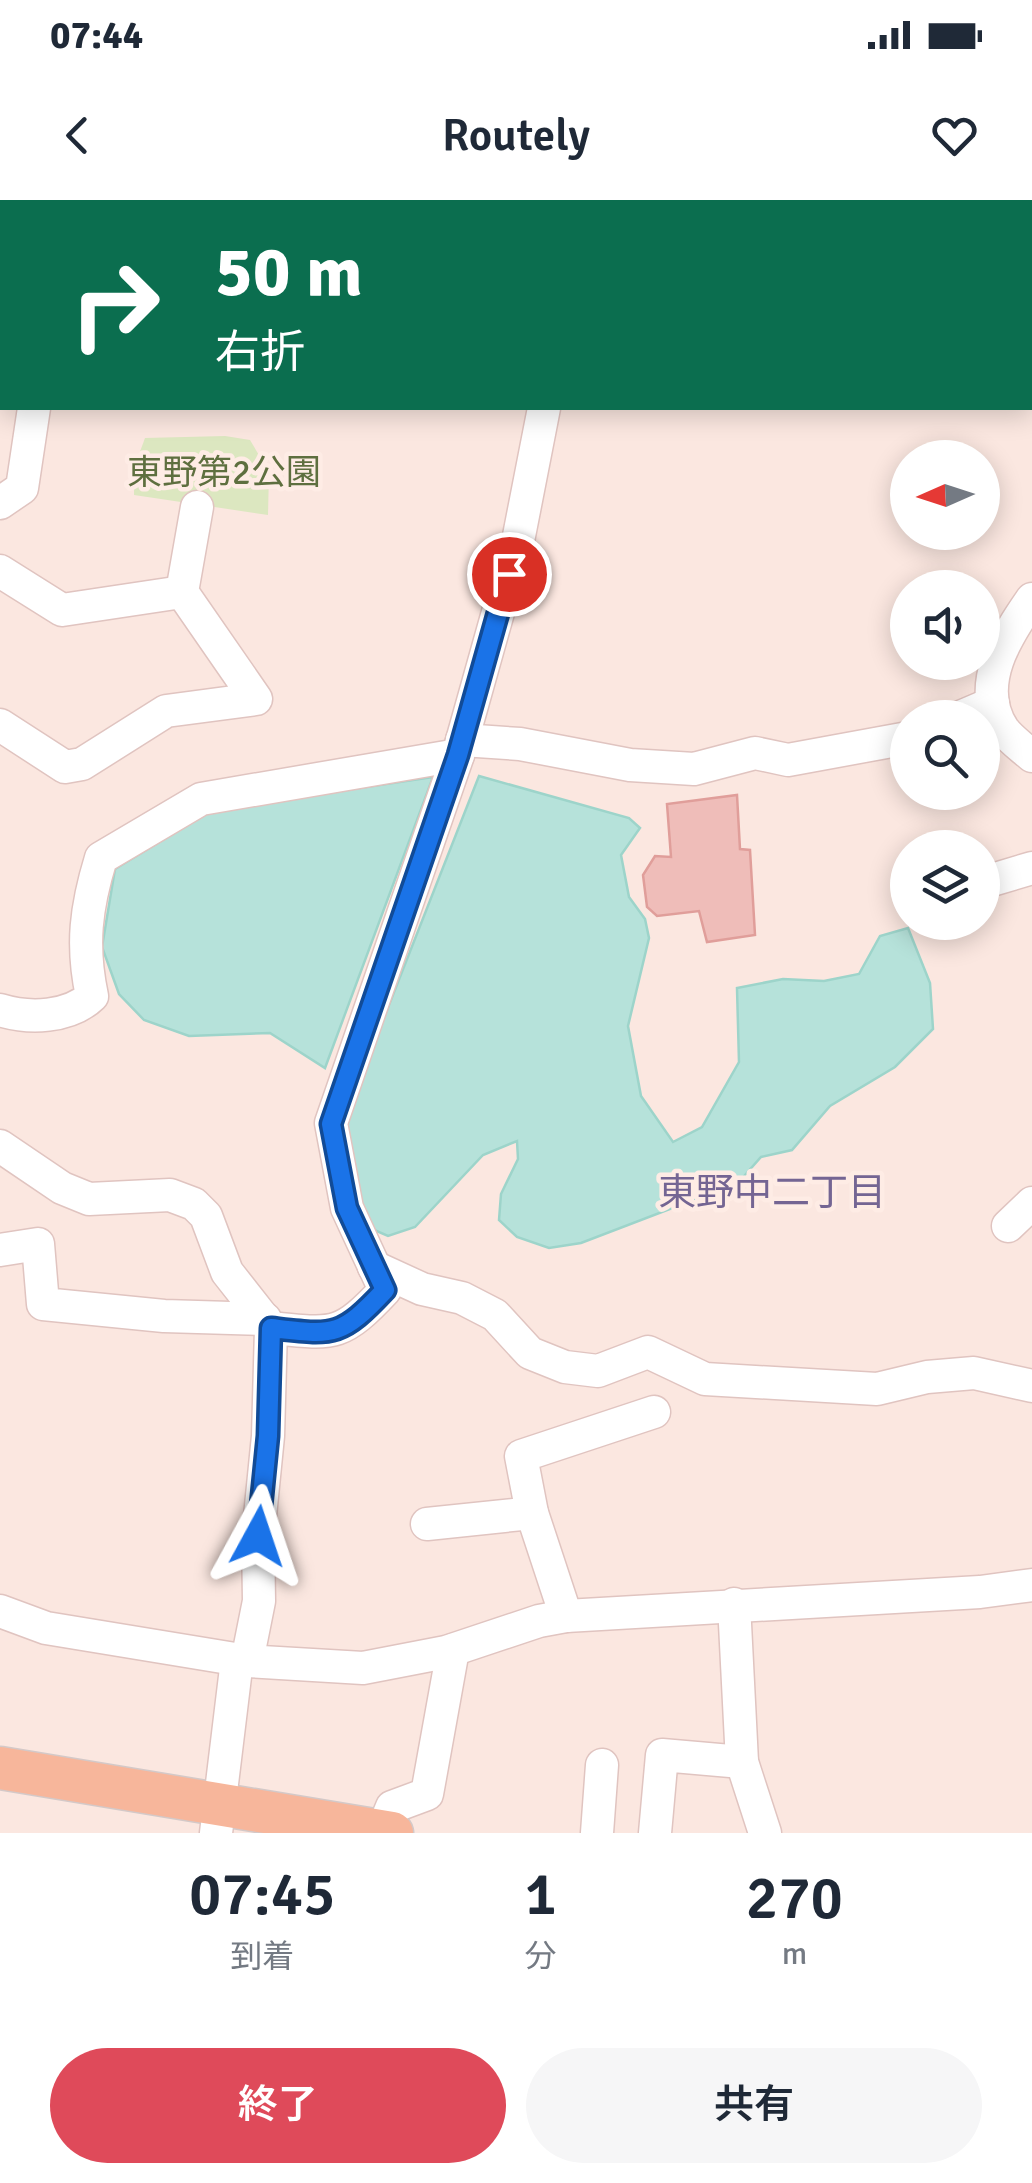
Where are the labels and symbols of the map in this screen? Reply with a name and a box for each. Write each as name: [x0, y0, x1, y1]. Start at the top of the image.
north arrow: [890, 440, 1000, 550]
park label: 東野第2公園: [127, 451, 321, 494]
pin: [467, 532, 552, 617]
district label: 東野中二丁目: [658, 1169, 886, 1216]
position arrow: [206, 1484, 310, 1588]

